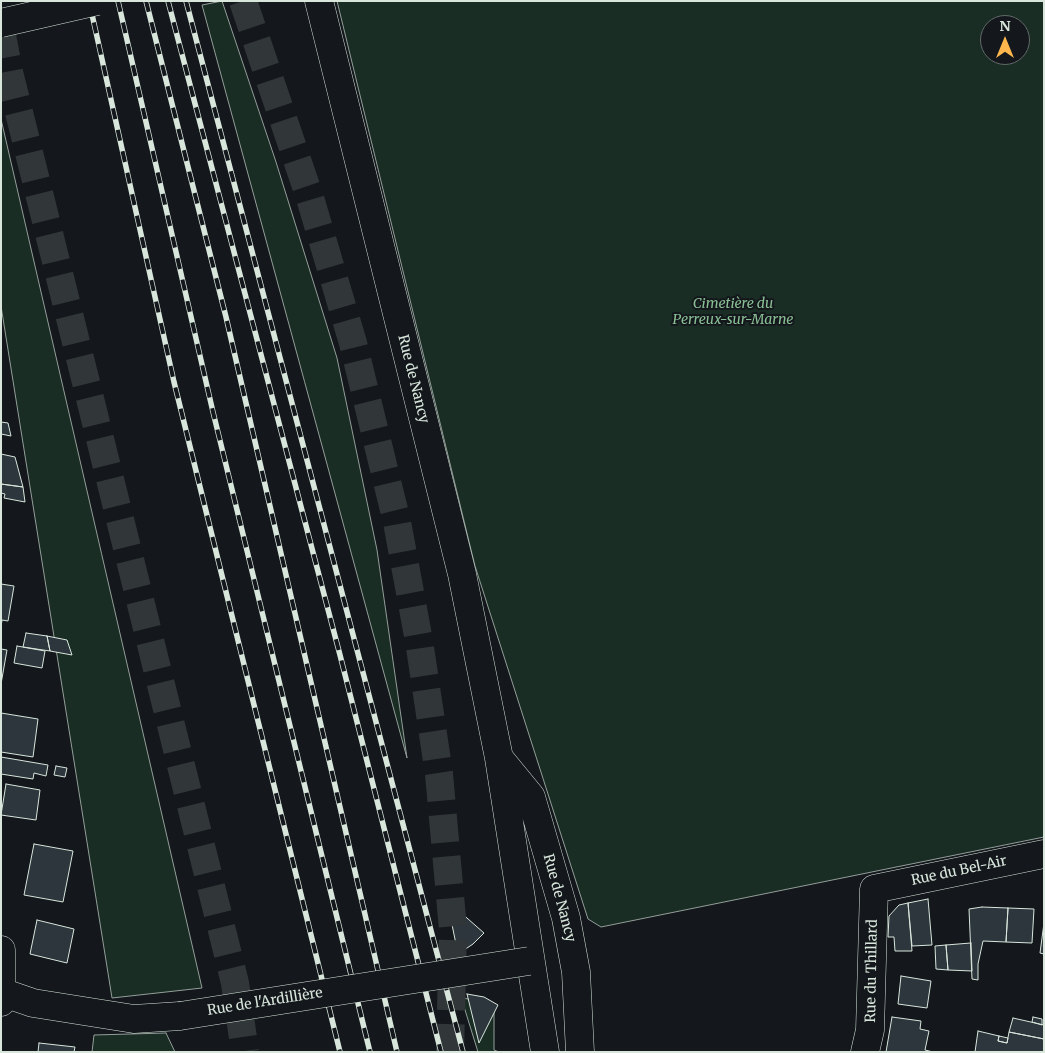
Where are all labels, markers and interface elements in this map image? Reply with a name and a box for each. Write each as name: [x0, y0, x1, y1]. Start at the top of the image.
north arrow: [980, 15, 1030, 65]
text: N: [999, 17, 1011, 35]
park label: Cimetière du Perreux-sur-Marne: [673, 296, 793, 328]
street label: Rue de Nancy: [394, 333, 432, 425]
street label: Rue de Nancy: [539, 852, 579, 944]
street label: Rue du Bel-Air: [910, 853, 1008, 889]
street label: Rue du Thillard: [863, 919, 881, 1023]
street label: Rue de l'Ardillière: [206, 985, 324, 1019]

